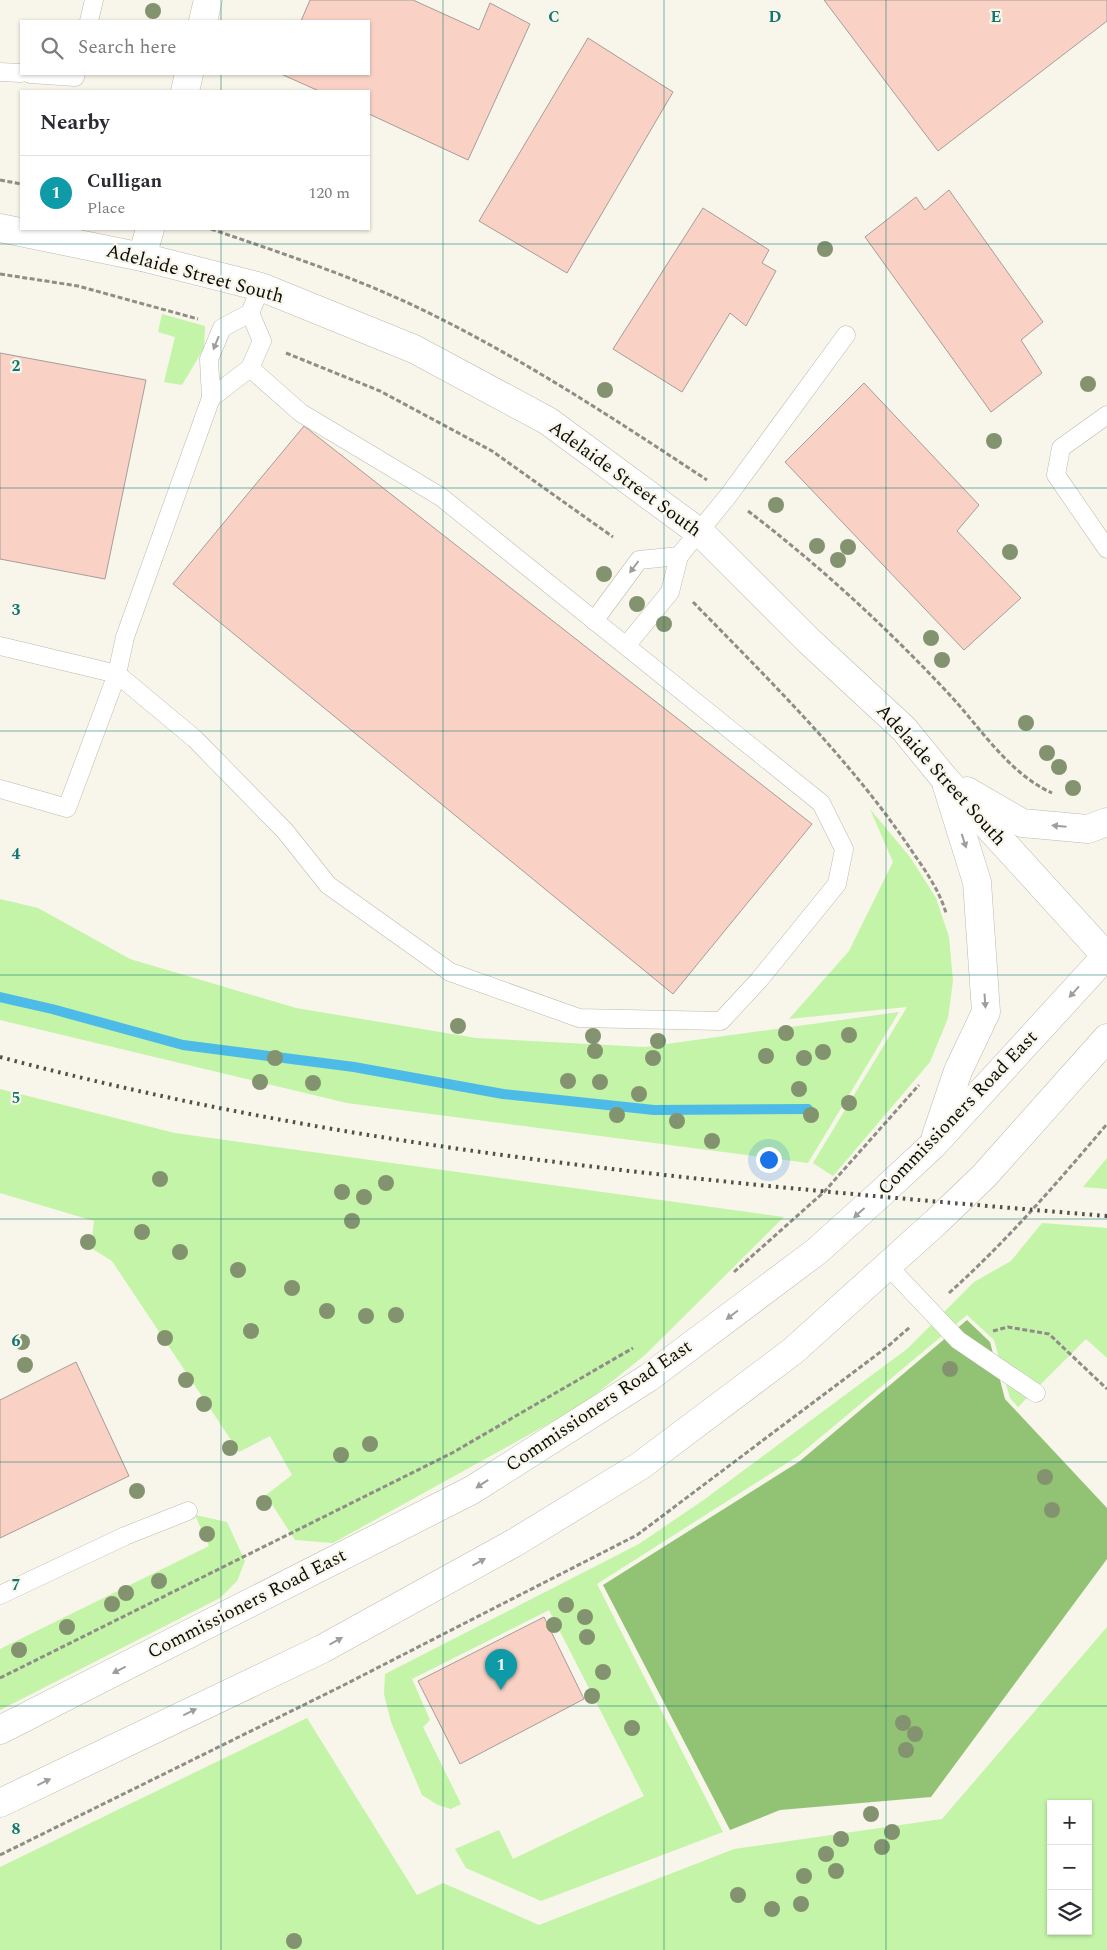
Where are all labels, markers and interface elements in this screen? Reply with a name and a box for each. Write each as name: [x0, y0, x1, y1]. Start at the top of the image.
text: C: [548, 5, 560, 29]
text: D: [769, 5, 782, 29]
text: E: [991, 5, 1001, 29]
search box: [20, 20, 370, 75]
text: Search here: [78, 33, 177, 62]
icon: search: [38, 34, 66, 62]
text: Nearby: [40, 107, 110, 139]
text: Culligan: [87, 167, 162, 196]
text: 1: [52, 181, 60, 205]
text: 120 m: [308, 181, 350, 205]
text: Place: [87, 196, 125, 220]
street label: Adelaide Street South: [103, 236, 287, 312]
one-way arrow: [211, 336, 219, 350]
text: 2: [12, 354, 21, 378]
street label: Adelaide Street South: [543, 414, 707, 544]
one-way arrow: [629, 560, 639, 574]
text: 3: [12, 598, 21, 622]
street label: Adelaide Street South: [869, 697, 1013, 853]
one-way arrow: [1051, 822, 1067, 830]
one-way arrow: [961, 833, 968, 848]
text: 4: [12, 842, 21, 866]
one-way arrow: [1068, 986, 1080, 998]
one-way arrow: [981, 993, 989, 1009]
street label: Commissioners Road East: [871, 1024, 1045, 1202]
text: 5: [12, 1086, 20, 1110]
your location: [756, 1147, 782, 1173]
one-way arrow: [852, 1208, 865, 1219]
one-way arrow: [725, 1310, 739, 1320]
text: 6: [12, 1329, 21, 1353]
street label: Commissioners Road East: [500, 1332, 698, 1479]
one-way arrow: [475, 1479, 488, 1489]
street label: Commissioners Road East: [143, 1541, 352, 1667]
one-way arrow: [471, 1558, 486, 1566]
text: 7: [12, 1573, 21, 1597]
one-way arrow: [330, 1636, 343, 1645]
pin: 1: [485, 1649, 517, 1690]
one-way arrow: [112, 1666, 126, 1674]
one-way arrow: [183, 1708, 198, 1716]
one-way arrow: [37, 1778, 51, 1786]
map controls: [1047, 1800, 1092, 1935]
button: +: [1047, 1800, 1092, 1845]
text: 8: [12, 1817, 21, 1841]
button: −: [1047, 1845, 1092, 1890]
button: layers: [1047, 1890, 1092, 1935]

